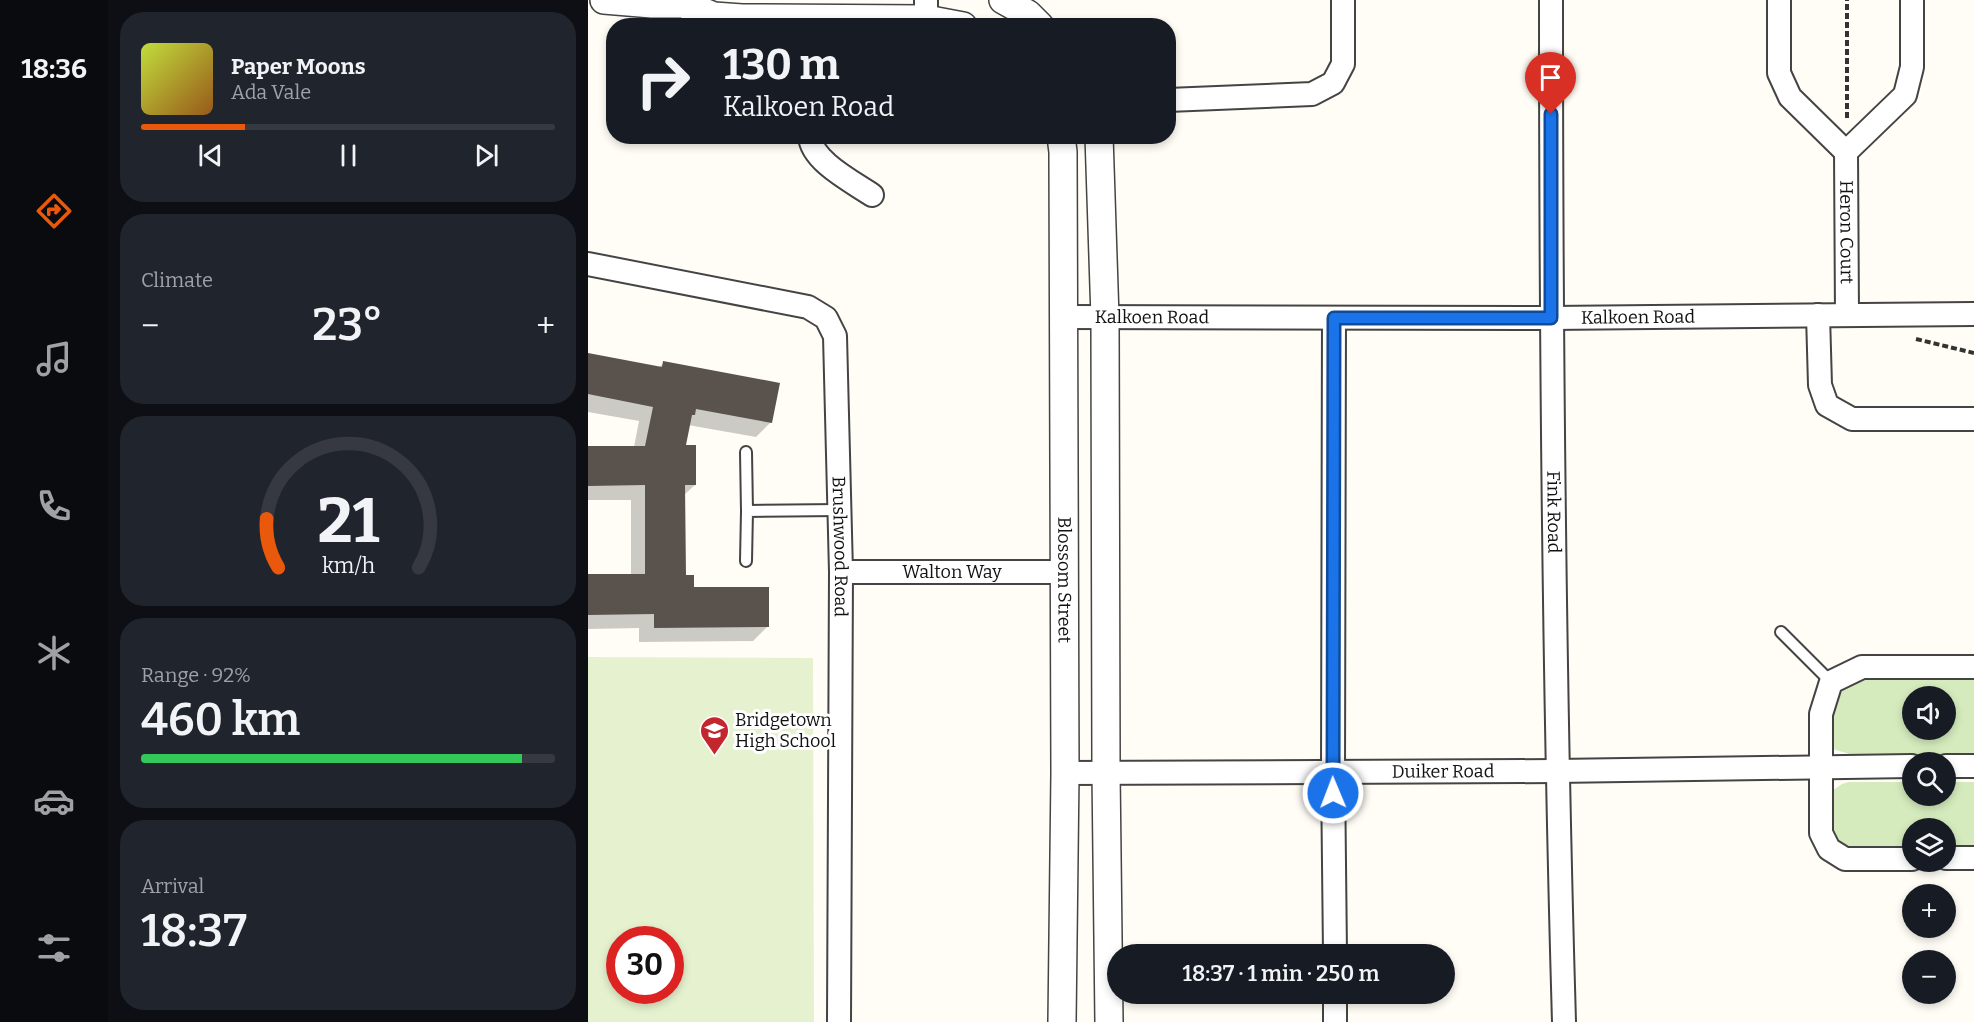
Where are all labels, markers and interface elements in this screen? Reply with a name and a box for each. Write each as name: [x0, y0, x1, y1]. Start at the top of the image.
text: 130 m: [723, 40, 840, 90]
icon: right: [624, 42, 702, 120]
pin: [1525, 52, 1576, 114]
text: 18:36: [21, 53, 87, 85]
text: Paper Moons: [231, 53, 366, 80]
icon: arrive: [1534, 61, 1567, 94]
text: Ada Vale: [231, 80, 311, 104]
text: Kalkoen Road: [723, 91, 894, 123]
icon: previous: [194, 139, 227, 172]
icon: pause: [332, 139, 365, 172]
icon: next: [470, 139, 503, 172]
street label: Heron Court: [1835, 180, 1858, 285]
icon: directions: [33, 190, 75, 232]
text: Climate: [141, 268, 213, 292]
text: 23°: [312, 298, 383, 352]
text: −: [141, 306, 159, 346]
text: +: [536, 306, 555, 346]
street label: Kalkoen Road: [1095, 306, 1209, 328]
street label: Kalkoen Road: [1581, 306, 1696, 329]
icon: music: [33, 338, 75, 380]
street label: Fink Road: [1542, 470, 1565, 554]
street label: Brushwood Road: [828, 476, 852, 617]
text: 21: [317, 484, 379, 559]
icon: phone: [33, 485, 75, 527]
street label: Blossom Street: [1053, 517, 1076, 643]
text: km/h: [321, 553, 375, 579]
street label: Walton Way: [902, 561, 1002, 583]
icon: climate: [33, 632, 75, 674]
text: Range · 92%: [141, 663, 251, 687]
map controls: [1902, 686, 1956, 1004]
button: sound: [1902, 686, 1956, 740]
text: 460 km: [141, 693, 300, 747]
place label: Bridgetown High School: [735, 709, 836, 752]
school or university icon: Bridgetown High School: [698, 714, 730, 756]
button: search: [1902, 752, 1956, 806]
street label: Duiker Road: [1392, 760, 1495, 783]
position arrow: [1301, 761, 1365, 825]
icon: car: [33, 780, 75, 822]
button: layers: [1902, 818, 1956, 872]
text: Arrival: [141, 874, 204, 898]
button: +: [1902, 884, 1956, 938]
text: 18:37: [141, 904, 247, 958]
speed limit sign: 30: [606, 926, 684, 1004]
icon: filters: [33, 927, 75, 969]
button: −: [1902, 950, 1956, 1004]
text: 18:37 · 1 min · 250 m: [1183, 960, 1379, 987]

